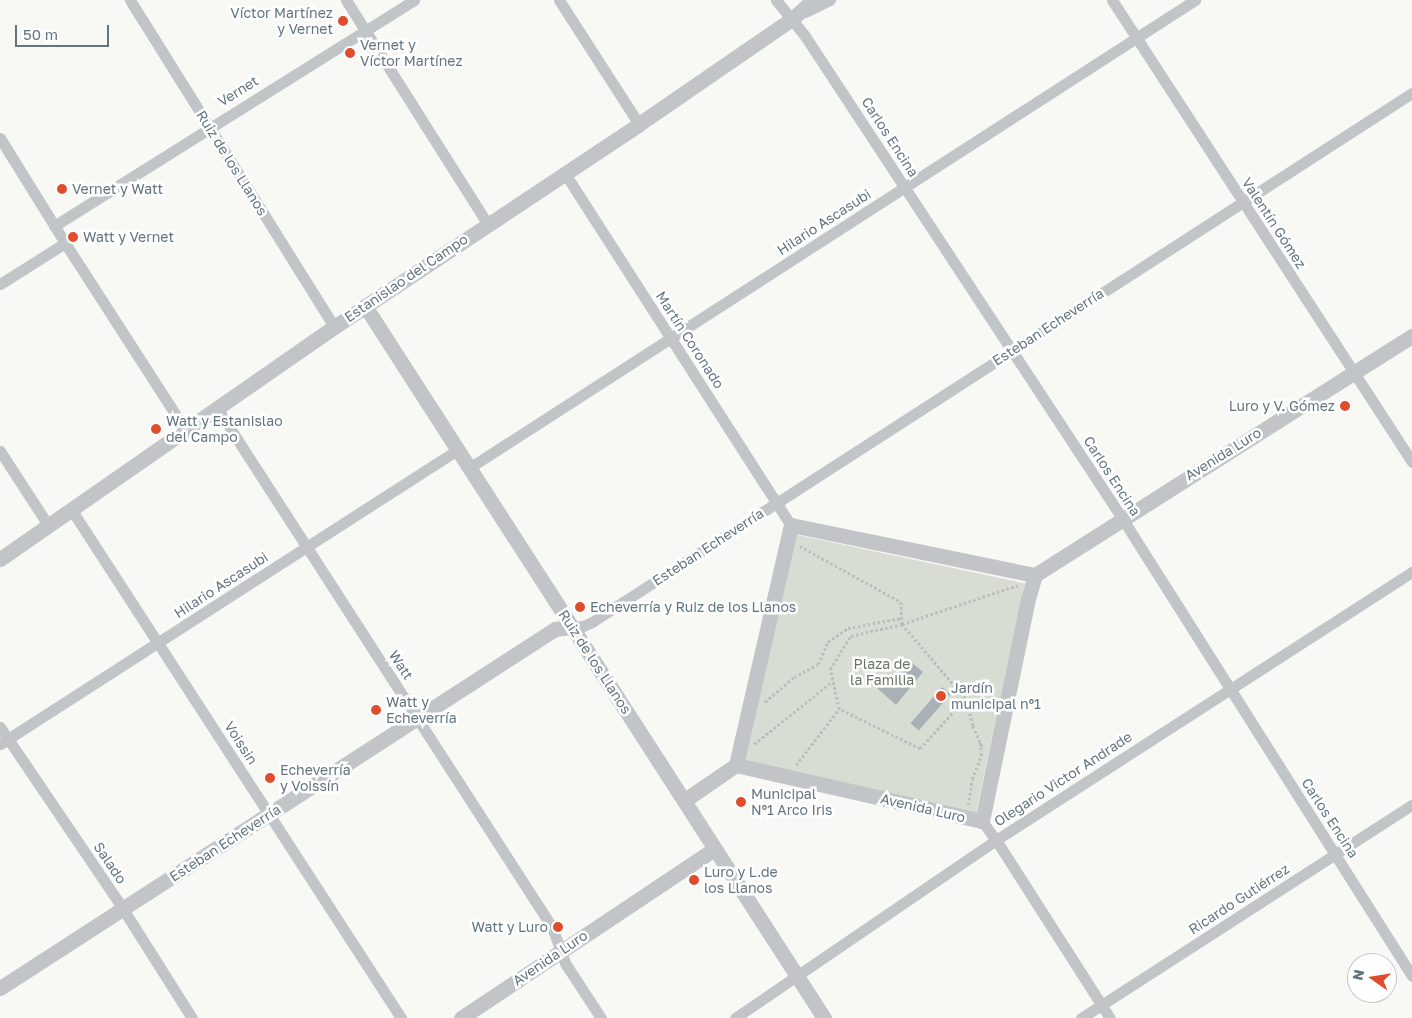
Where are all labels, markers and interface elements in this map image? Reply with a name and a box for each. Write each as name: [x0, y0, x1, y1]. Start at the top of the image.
place label: Víctor Martínez y Vernet: [230, 5, 333, 38]
scale bar: [18, 15, 111, 47]
marker: Víctor Martínez y Vernet: [337, 15, 349, 27]
text: 50 m: [23, 25, 58, 43]
place label: Vernet y Víctor Martínez: [360, 37, 463, 70]
marker: Vernet y Víctor Martínez: [344, 47, 356, 59]
street label: Vernet: [215, 72, 261, 110]
street label: Carlos Encina: [858, 94, 922, 180]
street label: Ruiz de los Llanos: [193, 107, 271, 219]
street label: Valentín Gómez: [1238, 174, 1310, 272]
place label: Vernet y Watt: [72, 181, 163, 197]
marker: Vernet y Watt: [56, 183, 68, 195]
street label: Hilario Ascasubi: [774, 185, 874, 259]
place label: Watt y Vernet: [83, 229, 174, 245]
street label: Estanislao del Campo: [341, 230, 471, 326]
marker: Watt y Vernet: [67, 231, 79, 243]
street label: Esteban Echeverría: [989, 285, 1107, 369]
street label: Martín Coronado: [652, 288, 728, 392]
place label: Luro y V. Gómez: [1229, 398, 1335, 414]
marker: Luro y V. Gómez: [1339, 400, 1351, 412]
place label: Watt y Estanislao del Campo: [166, 413, 283, 446]
marker: Watt y Estanislao del Campo: [150, 423, 162, 435]
street label: Avenida Luro: [1182, 424, 1264, 484]
street label: Carlos Encina: [1080, 433, 1144, 519]
street label: Esteban Echeverría: [649, 505, 767, 589]
street label: Hilario Ascasubi: [171, 548, 271, 622]
place label: Echeverría y Ruiz de los Llanos: [590, 599, 796, 615]
marker: Echeverría y Ruiz de los Llanos: [574, 601, 586, 613]
street label: Ruiz de los Llanos: [555, 607, 635, 717]
street label: Watt: [385, 647, 417, 683]
park label: Plaza de la Familia: [850, 656, 914, 689]
place label: Jardín municipal nº1: [951, 680, 1041, 712]
marker: Jardín municipal nº1: [935, 690, 947, 702]
place label: Watt y Echeverría: [386, 694, 457, 726]
marker: Watt y Echeverría: [370, 704, 382, 716]
street label: Voissin: [221, 718, 261, 768]
street label: Olegario Victor Andrade: [991, 728, 1135, 830]
place label: Echeverría y Voissín: [280, 762, 351, 794]
marker: Echeverría y Voissín: [264, 772, 276, 784]
street label: Carlos Encina: [1298, 775, 1362, 861]
place label: Municipal Nº1 Arco Iris: [751, 786, 833, 819]
street label: Avenida Luro: [879, 790, 967, 826]
marker: Municipal Nº1 Arco Iris: [735, 796, 747, 808]
street label: Esteban Echeverría: [166, 801, 284, 885]
street label: Salado: [90, 839, 130, 887]
street label: Ricardo Gutiérrez: [1186, 860, 1292, 938]
place label: Luro y L.de los Llanos: [704, 864, 778, 896]
marker: Luro y L.de los Llanos: [688, 874, 700, 886]
place label: Watt y Luro: [472, 919, 548, 935]
marker: Watt y Luro: [552, 921, 564, 933]
street label: Avenida Luro: [509, 927, 591, 989]
north arrow: [1347, 953, 1397, 1003]
text: N: [1348, 968, 1367, 982]

